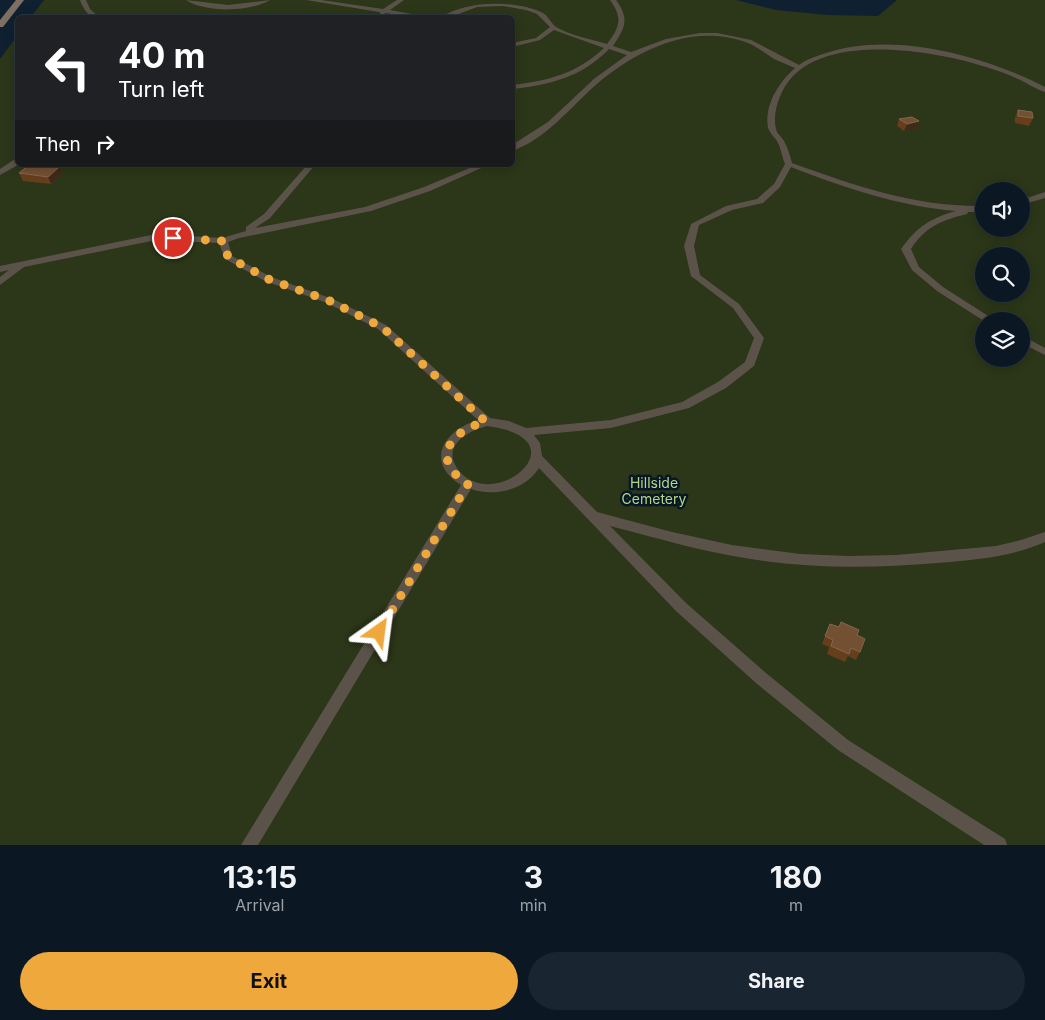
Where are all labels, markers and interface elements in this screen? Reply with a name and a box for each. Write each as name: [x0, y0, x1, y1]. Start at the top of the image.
text: 40 m: [118, 34, 206, 76]
icon: left: [35, 35, 100, 100]
text: Turn left: [118, 76, 204, 102]
icon: right: [91, 130, 119, 158]
text: Then: [35, 133, 81, 156]
map controls: [975, 182, 1030, 367]
button: sound: [975, 182, 1030, 237]
pin: [152, 217, 194, 259]
icon: arrive: [159, 224, 187, 252]
button: search: [975, 247, 1030, 302]
button: layers: [975, 312, 1030, 367]
park label: Hillside Cemetery: [622, 474, 687, 507]
position arrow: [352, 605, 404, 657]
text: 13:15: [223, 859, 297, 895]
text: 3: [524, 859, 543, 895]
text: 180: [770, 859, 822, 895]
text: Arrival: [235, 895, 284, 915]
text: min: [520, 895, 547, 915]
text: m: [789, 895, 803, 915]
button: Exit: [20, 952, 518, 1010]
button: Share: [528, 952, 1025, 1010]

